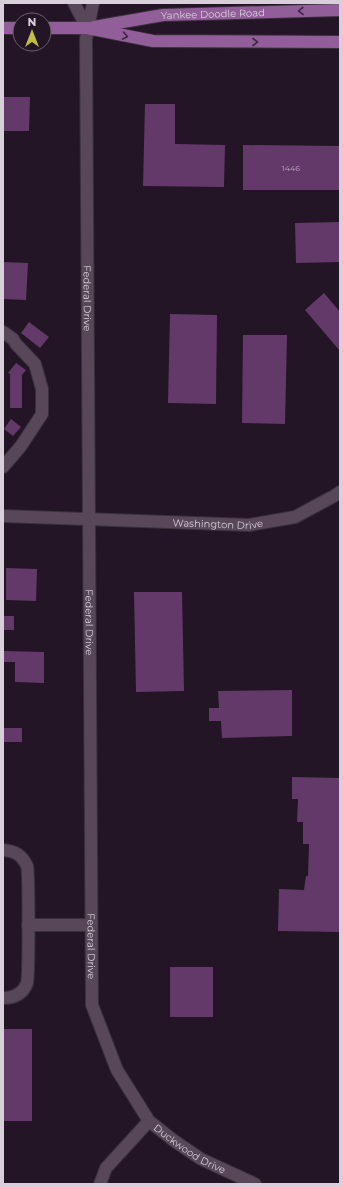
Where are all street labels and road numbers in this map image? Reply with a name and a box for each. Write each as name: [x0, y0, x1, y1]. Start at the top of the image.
street label: Yankee Doodle Road: [161, 6, 265, 22]
street label: Federal Drive: [80, 265, 94, 331]
street label: Washington Drive: [173, 516, 264, 532]
street label: Federal Drive: [82, 589, 96, 655]
street label: Federal Drive: [84, 913, 98, 979]
street label: Duckwood Drive: [151, 1121, 228, 1177]

